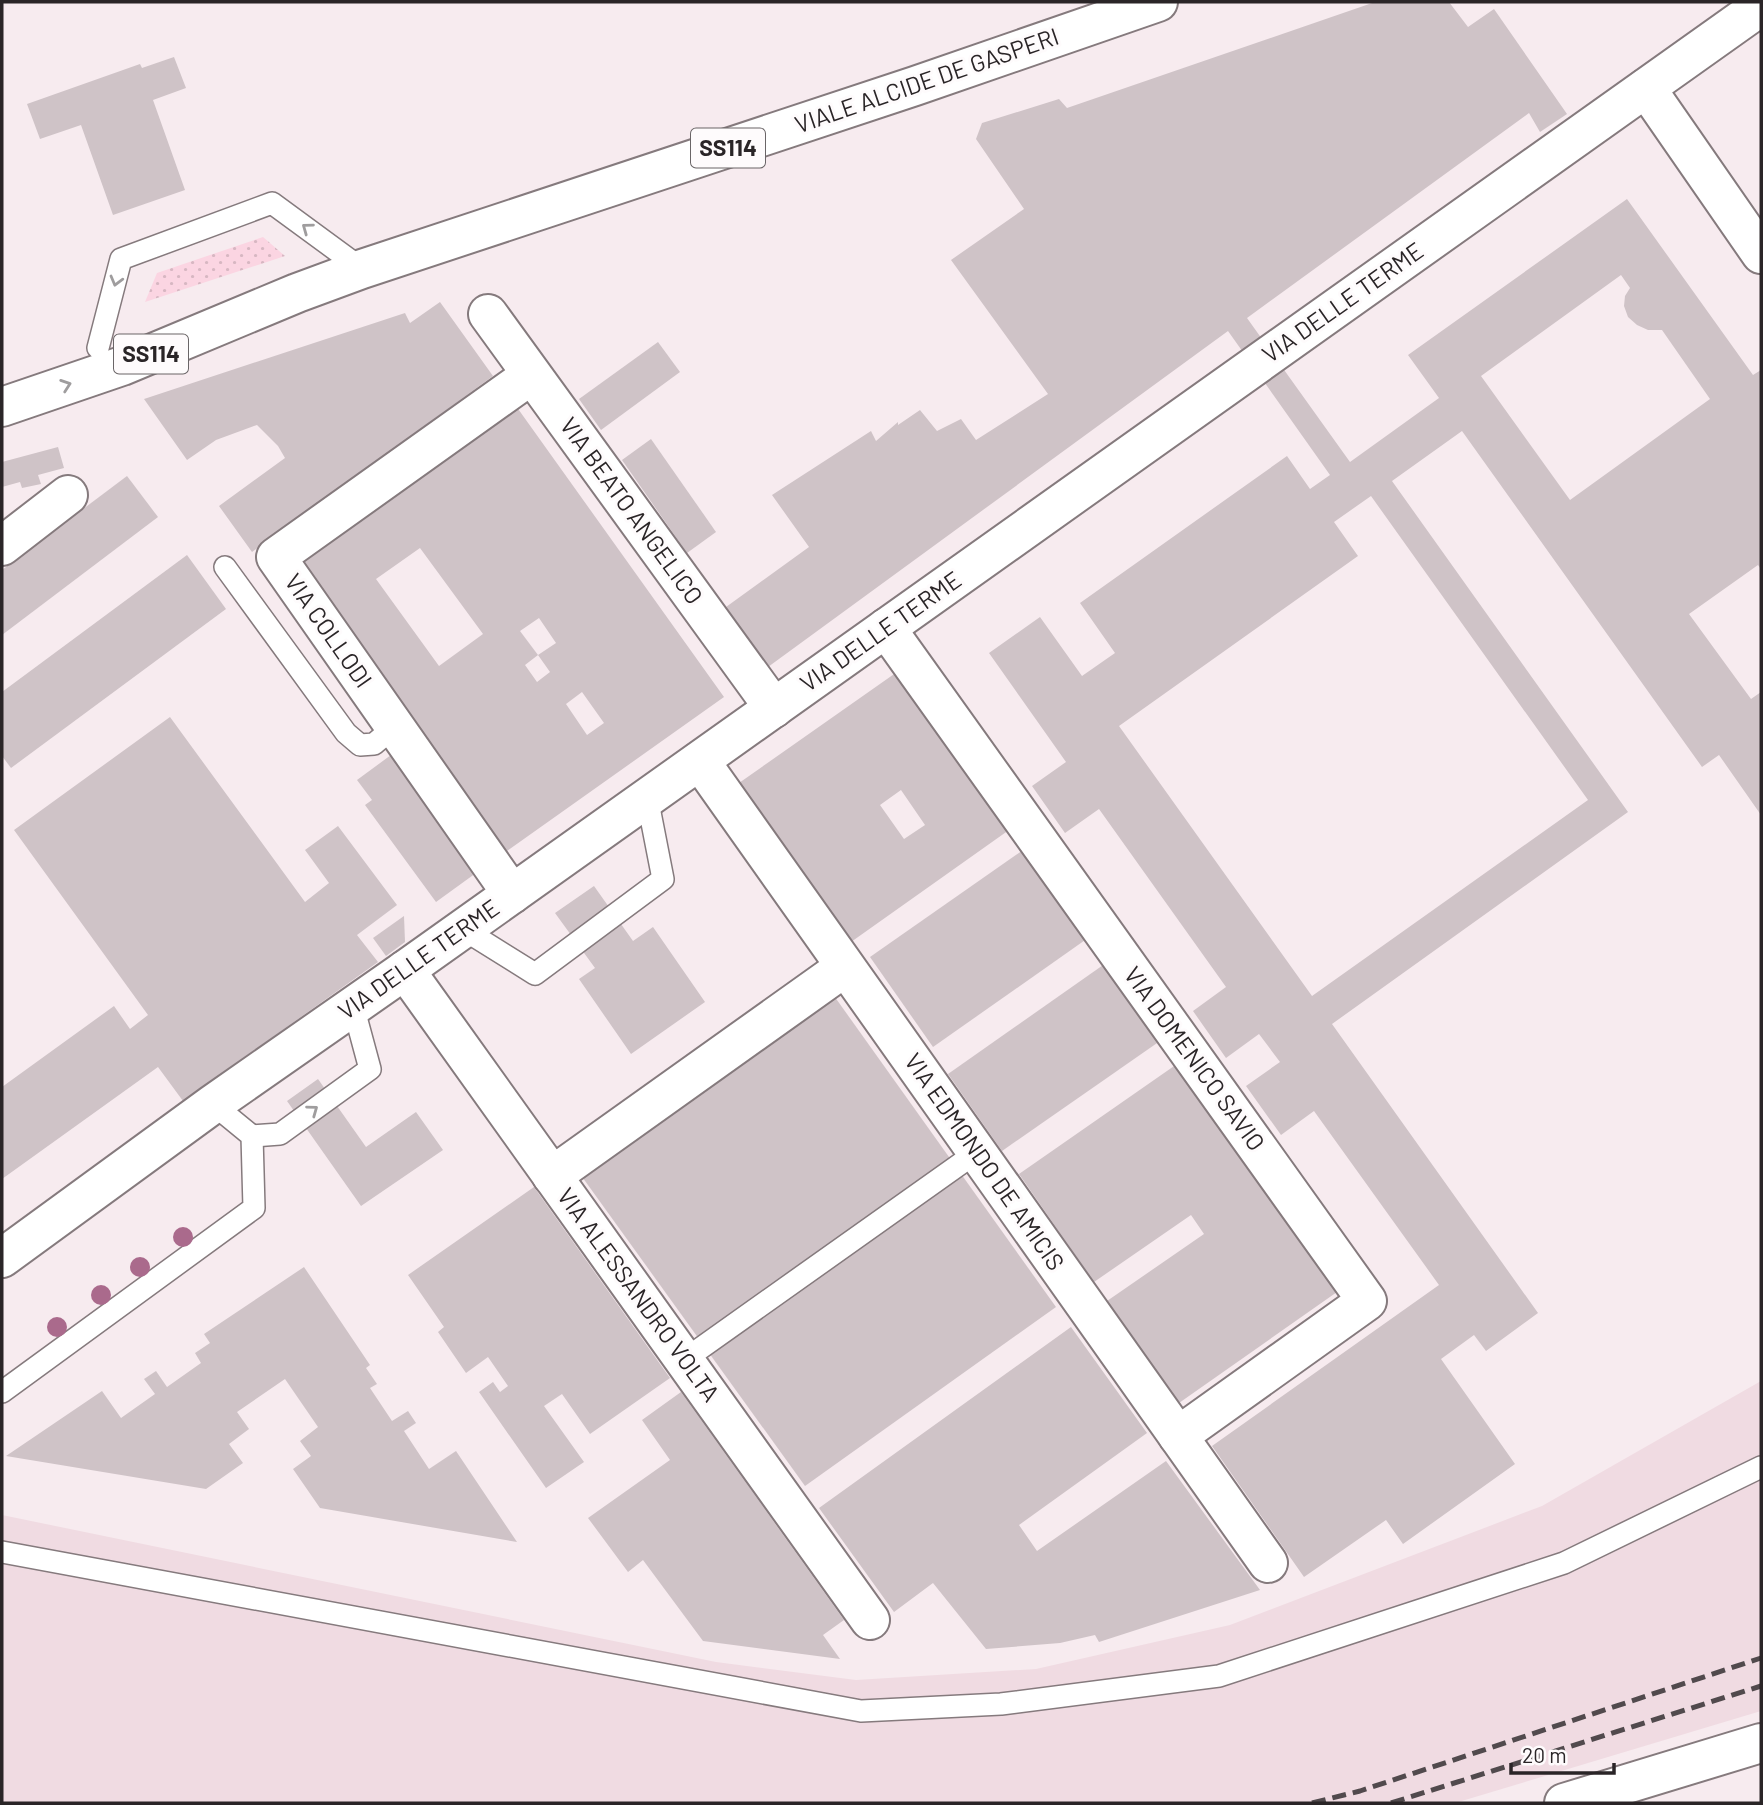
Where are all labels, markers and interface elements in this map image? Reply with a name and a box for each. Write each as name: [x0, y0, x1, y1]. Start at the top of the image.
street label: VIALE ALCIDE DE GASPERI: [791, 21, 1062, 138]
road number: SS114: [691, 128, 765, 168]
one-way arrow: [302, 224, 315, 237]
street label: VIA DELLE TERME: [1256, 235, 1428, 368]
one-way arrow: [109, 275, 124, 287]
road number: SS114: [114, 334, 188, 374]
one-way arrow: [60, 379, 72, 393]
street label: VIA BEATO ANGELICO: [555, 411, 710, 609]
street label: VIA DELLE TERME: [794, 564, 966, 697]
street label: VIA COLLODI: [279, 568, 379, 693]
street label: VIA DELLE TERME: [332, 892, 504, 1025]
street label: VIA DOMENICO SAVIO: [1119, 960, 1272, 1156]
street label: VIA EDMONDO DE AMICIS: [899, 1047, 1071, 1275]
one-way arrow: [305, 1106, 318, 1118]
street label: VIA ALESSANDRO VOLTA: [552, 1182, 726, 1407]
scale bar: [1511, 1731, 1614, 1775]
text: 20 m: [1522, 1742, 1567, 1767]

